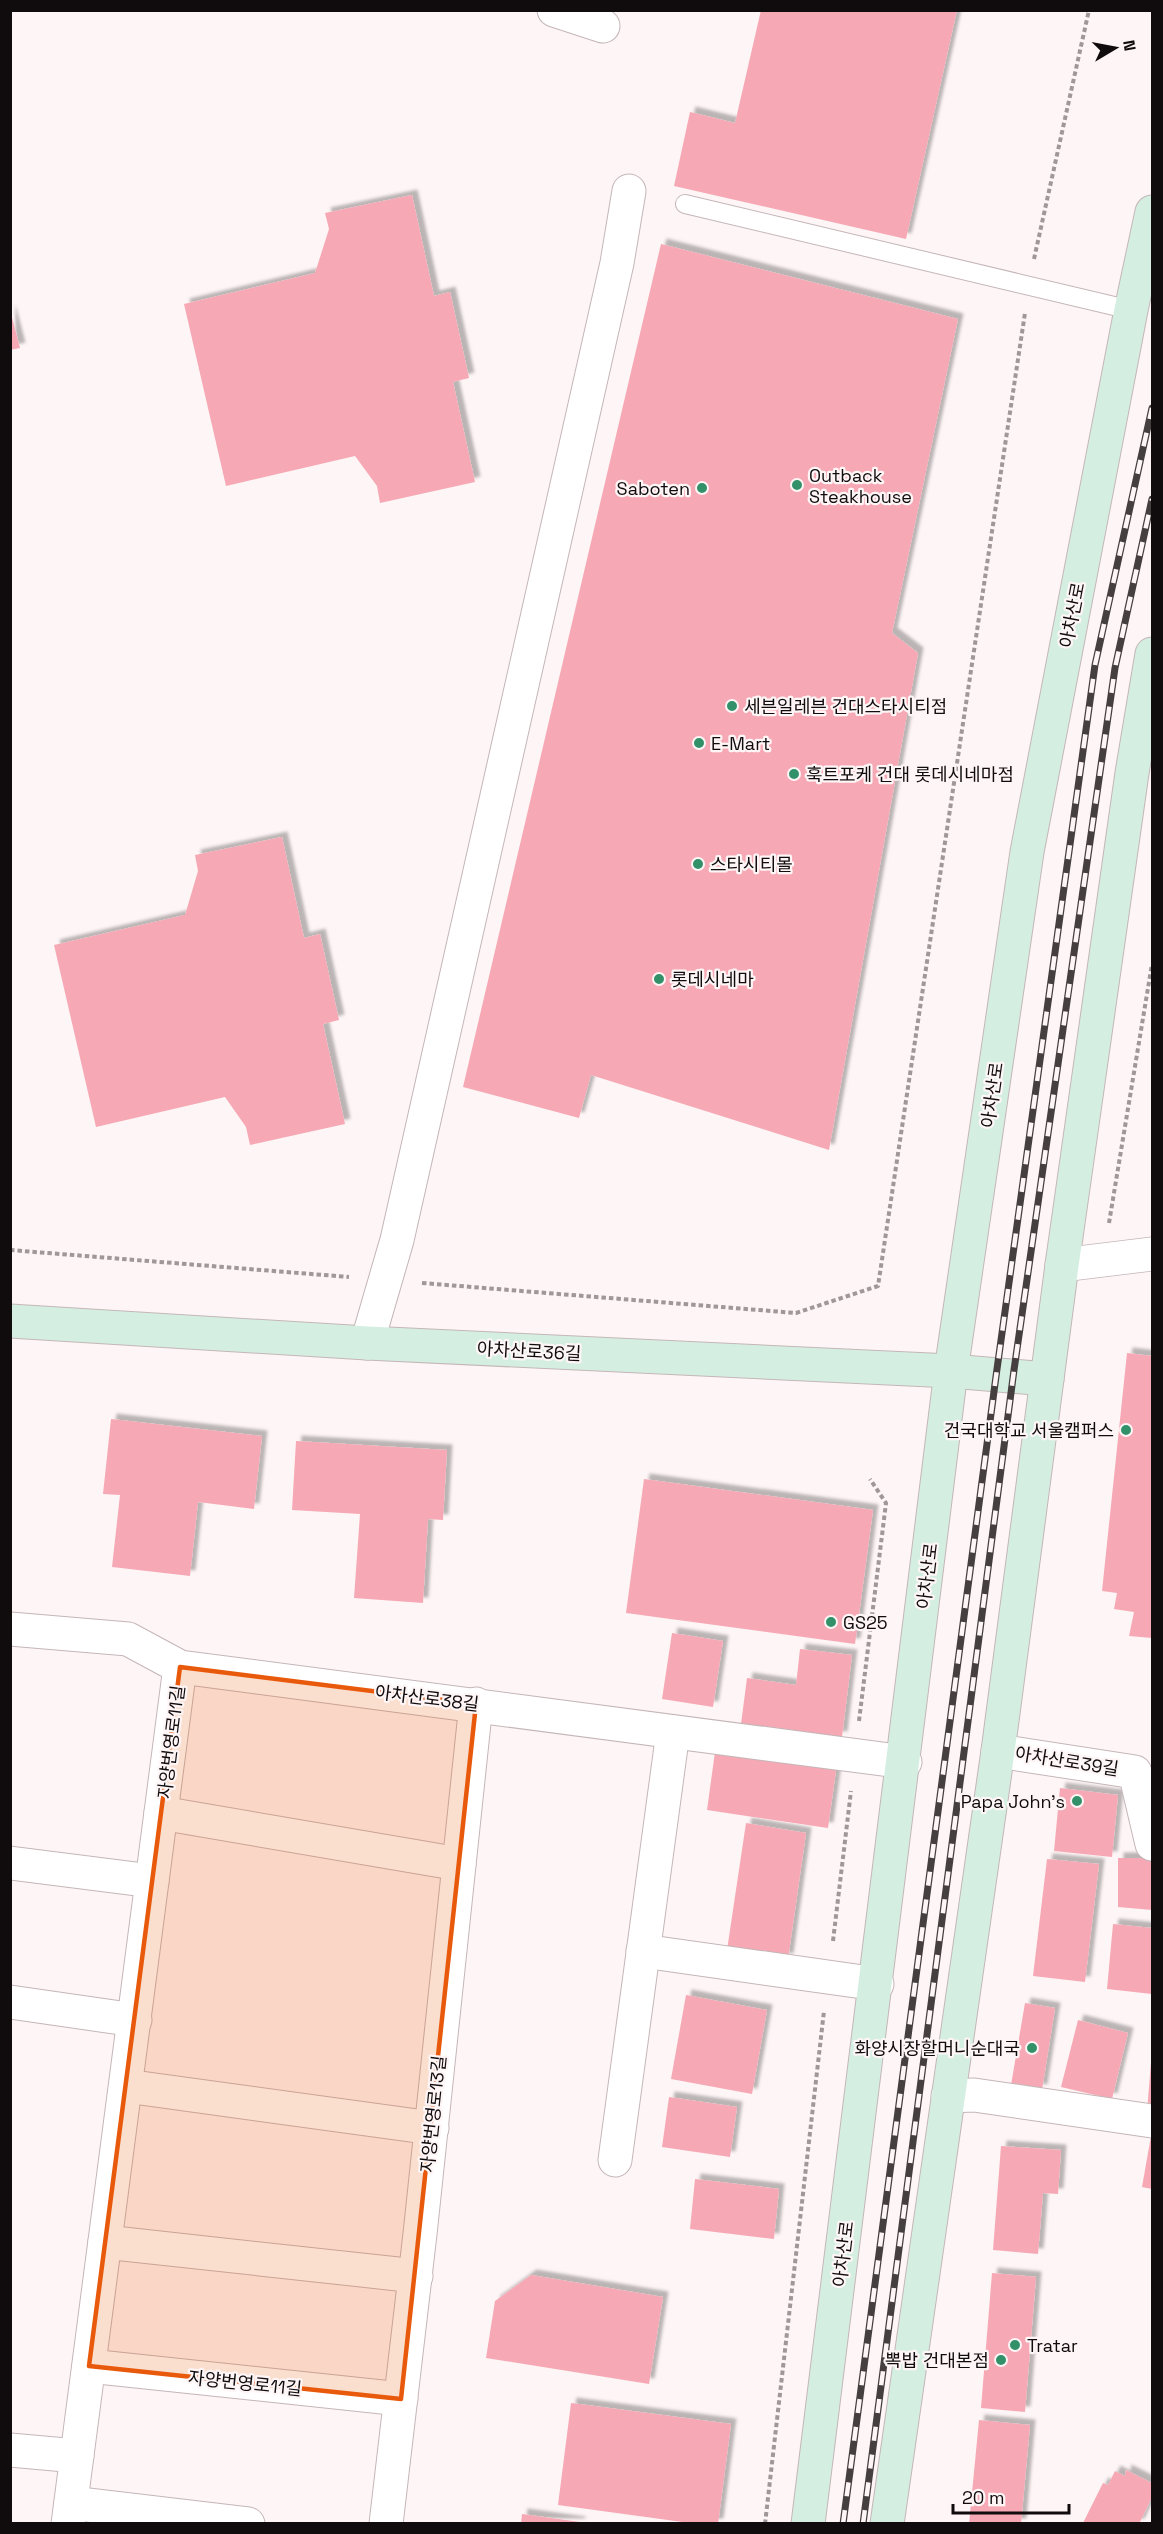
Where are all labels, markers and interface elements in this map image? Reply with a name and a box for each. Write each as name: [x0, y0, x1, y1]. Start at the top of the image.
north arrow: [1085, 18, 1145, 78]
text: N: [1118, 38, 1141, 53]
place label: Outback Steakhouse: [809, 464, 912, 508]
place label: Saboten: [617, 477, 690, 500]
marker: Outback Steakhouse: [790, 478, 804, 492]
marker: Saboten: [695, 481, 709, 495]
street label: 아차산로: [1054, 580, 1090, 650]
place label: 세븐일레븐 건대스타시티점: [744, 695, 947, 718]
marker: 세븐일레븐 건대스타시티점: [725, 699, 739, 713]
place label: E-Mart: [711, 732, 770, 755]
marker: E-Mart: [692, 736, 706, 750]
place label: 훅트포케 건대 롯데시네마점: [806, 763, 1014, 786]
marker: 훅트포케 건대 롯데시네마점: [787, 767, 801, 781]
place label: 스타시티몰: [710, 853, 793, 876]
marker: 스타시티몰: [691, 857, 705, 871]
place label: 롯데시네마: [671, 968, 754, 991]
marker: 롯데시네마: [652, 972, 666, 986]
street label: 아차산로: [976, 1061, 1008, 1129]
street label: 아차산로36길: [476, 1337, 582, 1365]
place label: 건국대학교 서울캠퍼스: [944, 1419, 1114, 1442]
marker: 건국대학교 서울캠퍼스: [1119, 1423, 1133, 1437]
street label: 아차산로: [912, 1542, 942, 1610]
place label: GS25: [843, 1611, 888, 1634]
marker: GS25: [824, 1615, 838, 1629]
street label: 아차산로38길: [374, 1680, 480, 1716]
street label: 자양번영로11길: [153, 1684, 189, 1800]
street label: 아차산로39길: [1014, 1741, 1120, 1781]
place label: Papa John's: [961, 1790, 1065, 1813]
marker: Papa John's: [1070, 1794, 1084, 1808]
place label: 화양시장할머니순대국: [854, 2037, 1020, 2060]
marker: 화양시장할머니순대국: [1025, 2041, 1039, 2055]
street label: 자양번영로13길: [415, 2054, 451, 2174]
street label: 아차산로: [828, 2220, 858, 2288]
place label: Tratar: [1027, 2334, 1078, 2357]
marker: Tratar: [1008, 2338, 1022, 2352]
place label: 뽁밥 건대본점: [885, 2349, 989, 2372]
marker: 뽁밥 건대본점: [994, 2353, 1008, 2367]
street label: 자양번영로11길: [187, 2366, 303, 2400]
scale bar: [953, 2477, 1068, 2515]
text: 20 m: [962, 2486, 1005, 2509]

